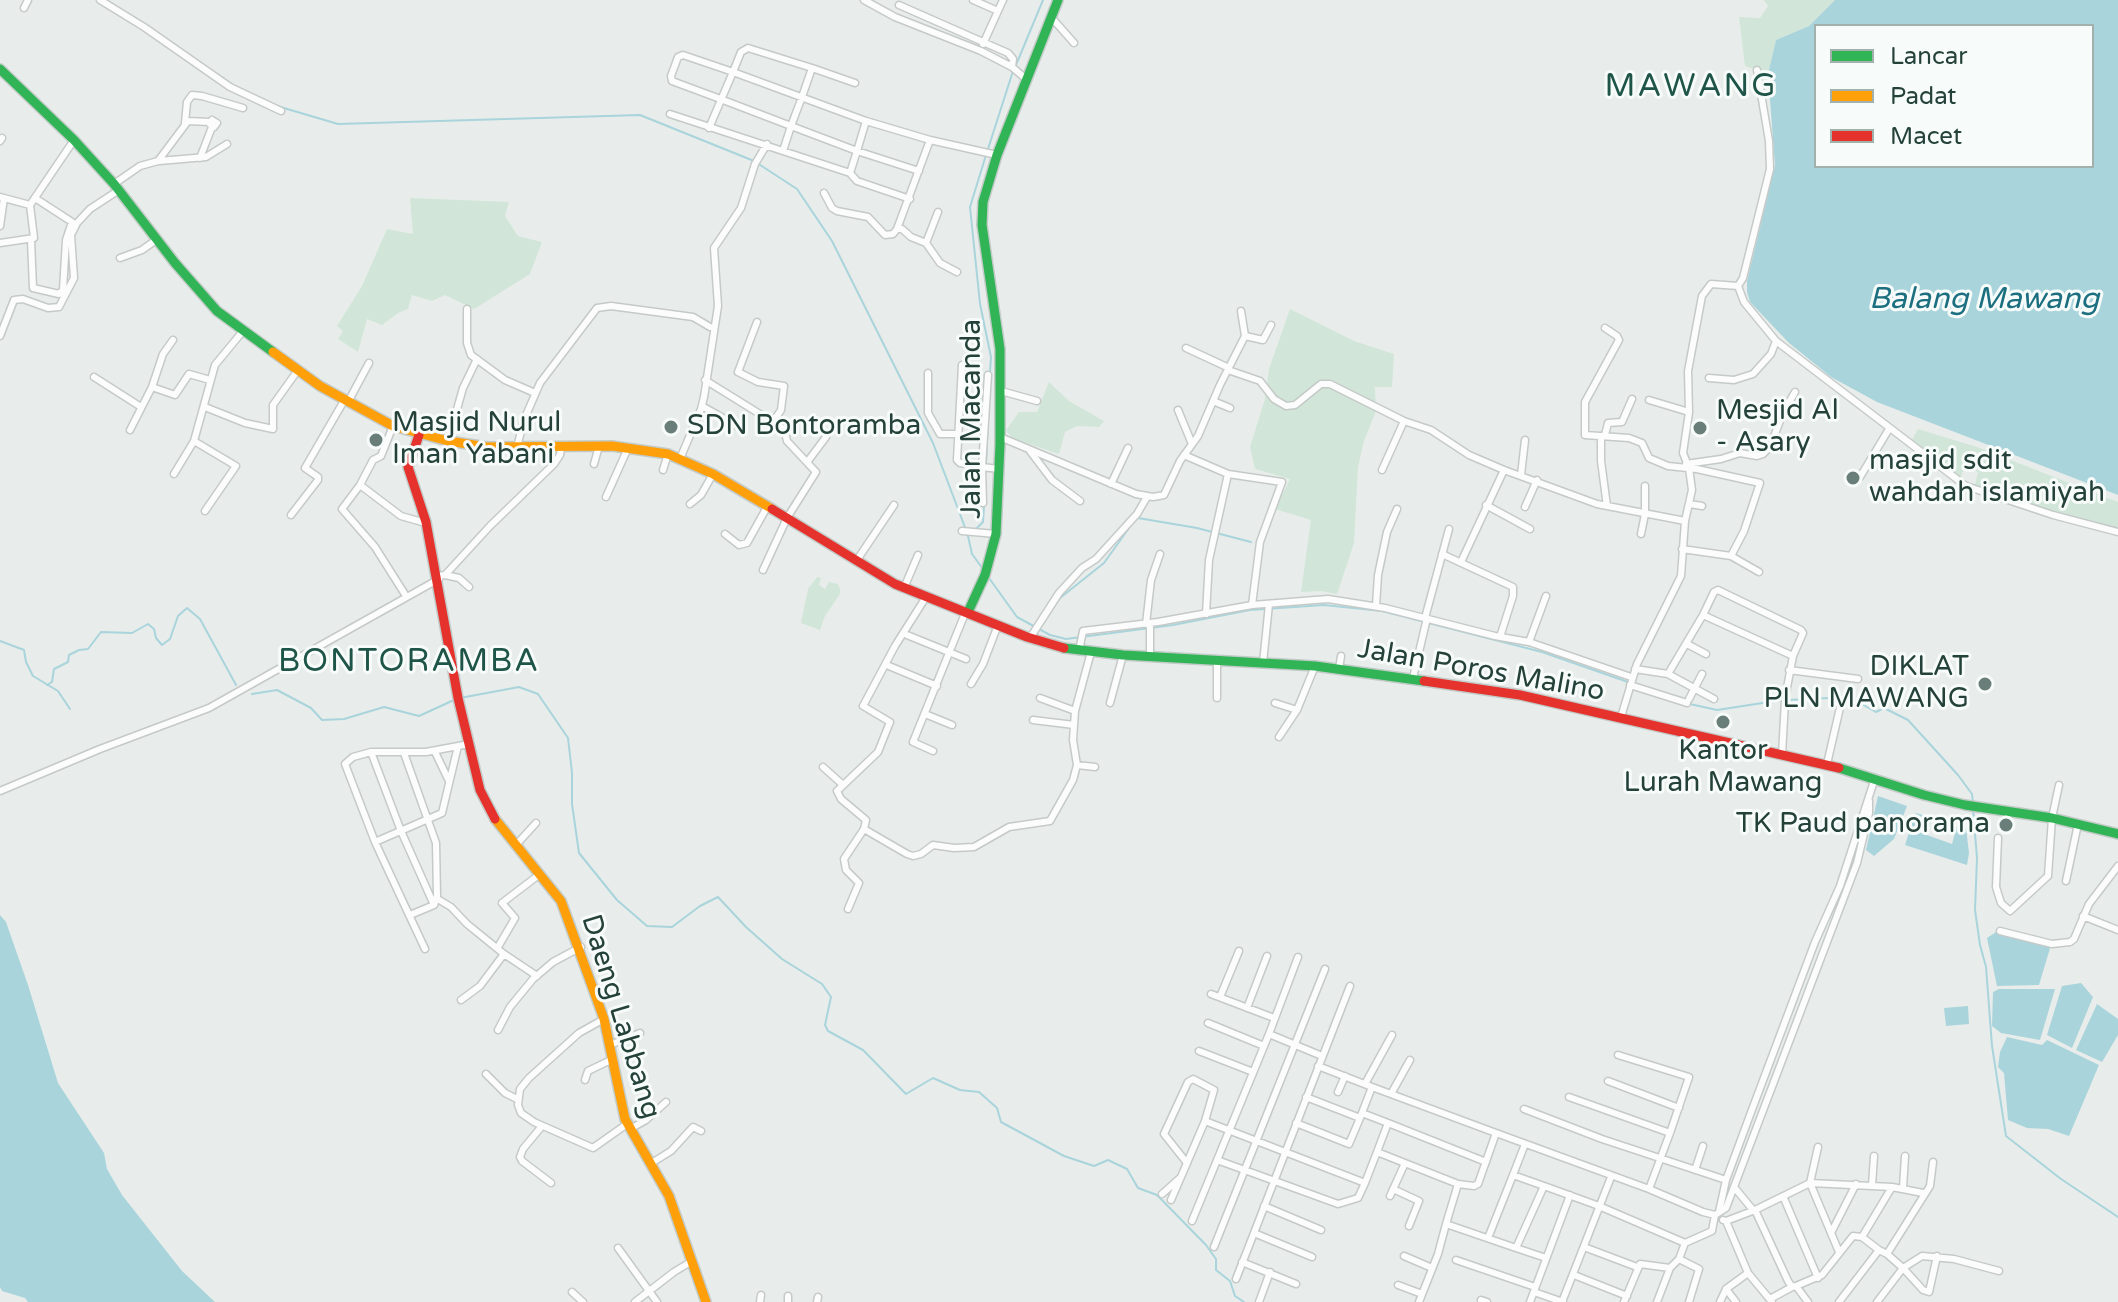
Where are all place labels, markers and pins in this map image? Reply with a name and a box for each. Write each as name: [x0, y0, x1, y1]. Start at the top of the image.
place label: Mesjid Al - Asary: [1716, 395, 1839, 461]
place label: Masjid Nurul Iman Yabani: [392, 407, 561, 473]
place label: SDN Bontoramba: [687, 410, 921, 444]
marker: SDN Bontoramba: [662, 418, 680, 436]
marker: Mesjid Al - Asary: [1691, 419, 1709, 437]
marker: Masjid Nurul Iman Yabani: [367, 431, 385, 449]
place label: masjid sdit wahdah islamiyah: [1869, 445, 2105, 511]
marker: masjid sdit wahdah islamiyah: [1844, 469, 1862, 487]
place label: DIKLAT PLN MAWANG: [1763, 651, 1969, 717]
marker: DIKLAT PLN MAWANG: [1976, 675, 1994, 693]
marker: Kantor Lurah Mawang: [1714, 713, 1732, 731]
place label: Kantor Lurah Mawang: [1624, 735, 1822, 801]
place label: TK Paud panorama: [1736, 808, 1990, 842]
marker: TK Paud panorama: [1997, 816, 2015, 834]

